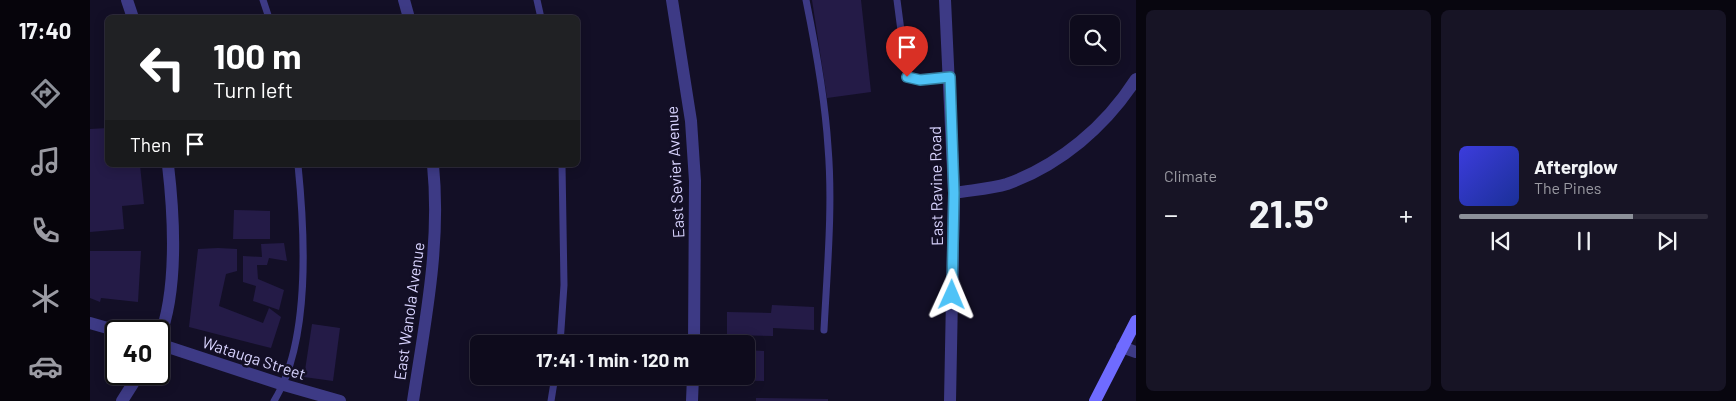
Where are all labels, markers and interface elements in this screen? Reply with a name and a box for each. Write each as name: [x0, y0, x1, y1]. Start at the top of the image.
map controls: [1070, 15, 1120, 65]
button: search: [1070, 15, 1120, 65]
text: 17:40: [19, 17, 71, 43]
pin: [886, 26, 928, 77]
icon: arrive: [893, 33, 921, 61]
text: 100 m: [213, 34, 302, 76]
icon: left: [130, 35, 195, 100]
icon: directions: [28, 76, 63, 111]
text: Turn left: [213, 76, 293, 102]
street label: East Sevier Avenue: [662, 105, 687, 239]
street label: East Ravine Road: [925, 126, 946, 246]
icon: arrive: [181, 130, 209, 158]
text: Then: [130, 133, 171, 156]
icon: music: [28, 144, 63, 179]
text: Afterglow: [1534, 155, 1618, 178]
text: Climate: [1164, 166, 1217, 185]
text: The Pines: [1534, 178, 1602, 197]
text: 21.5°: [1249, 190, 1328, 236]
text: −: [1164, 197, 1178, 231]
text: +: [1399, 197, 1413, 231]
icon: phone: [28, 213, 63, 248]
icon: previous: [1487, 227, 1515, 255]
icon: pause: [1570, 227, 1598, 255]
icon: next: [1653, 227, 1681, 255]
street label: East Wanola Avenue: [389, 241, 428, 381]
position arrow: [925, 268, 977, 320]
icon: climate: [28, 281, 63, 316]
speed limit sign: 40: [105, 320, 170, 385]
street label: Watauga Street: [200, 332, 308, 383]
text: 17:41 · 1 min · 120 m: [536, 348, 689, 371]
icon: car: [28, 349, 63, 384]

